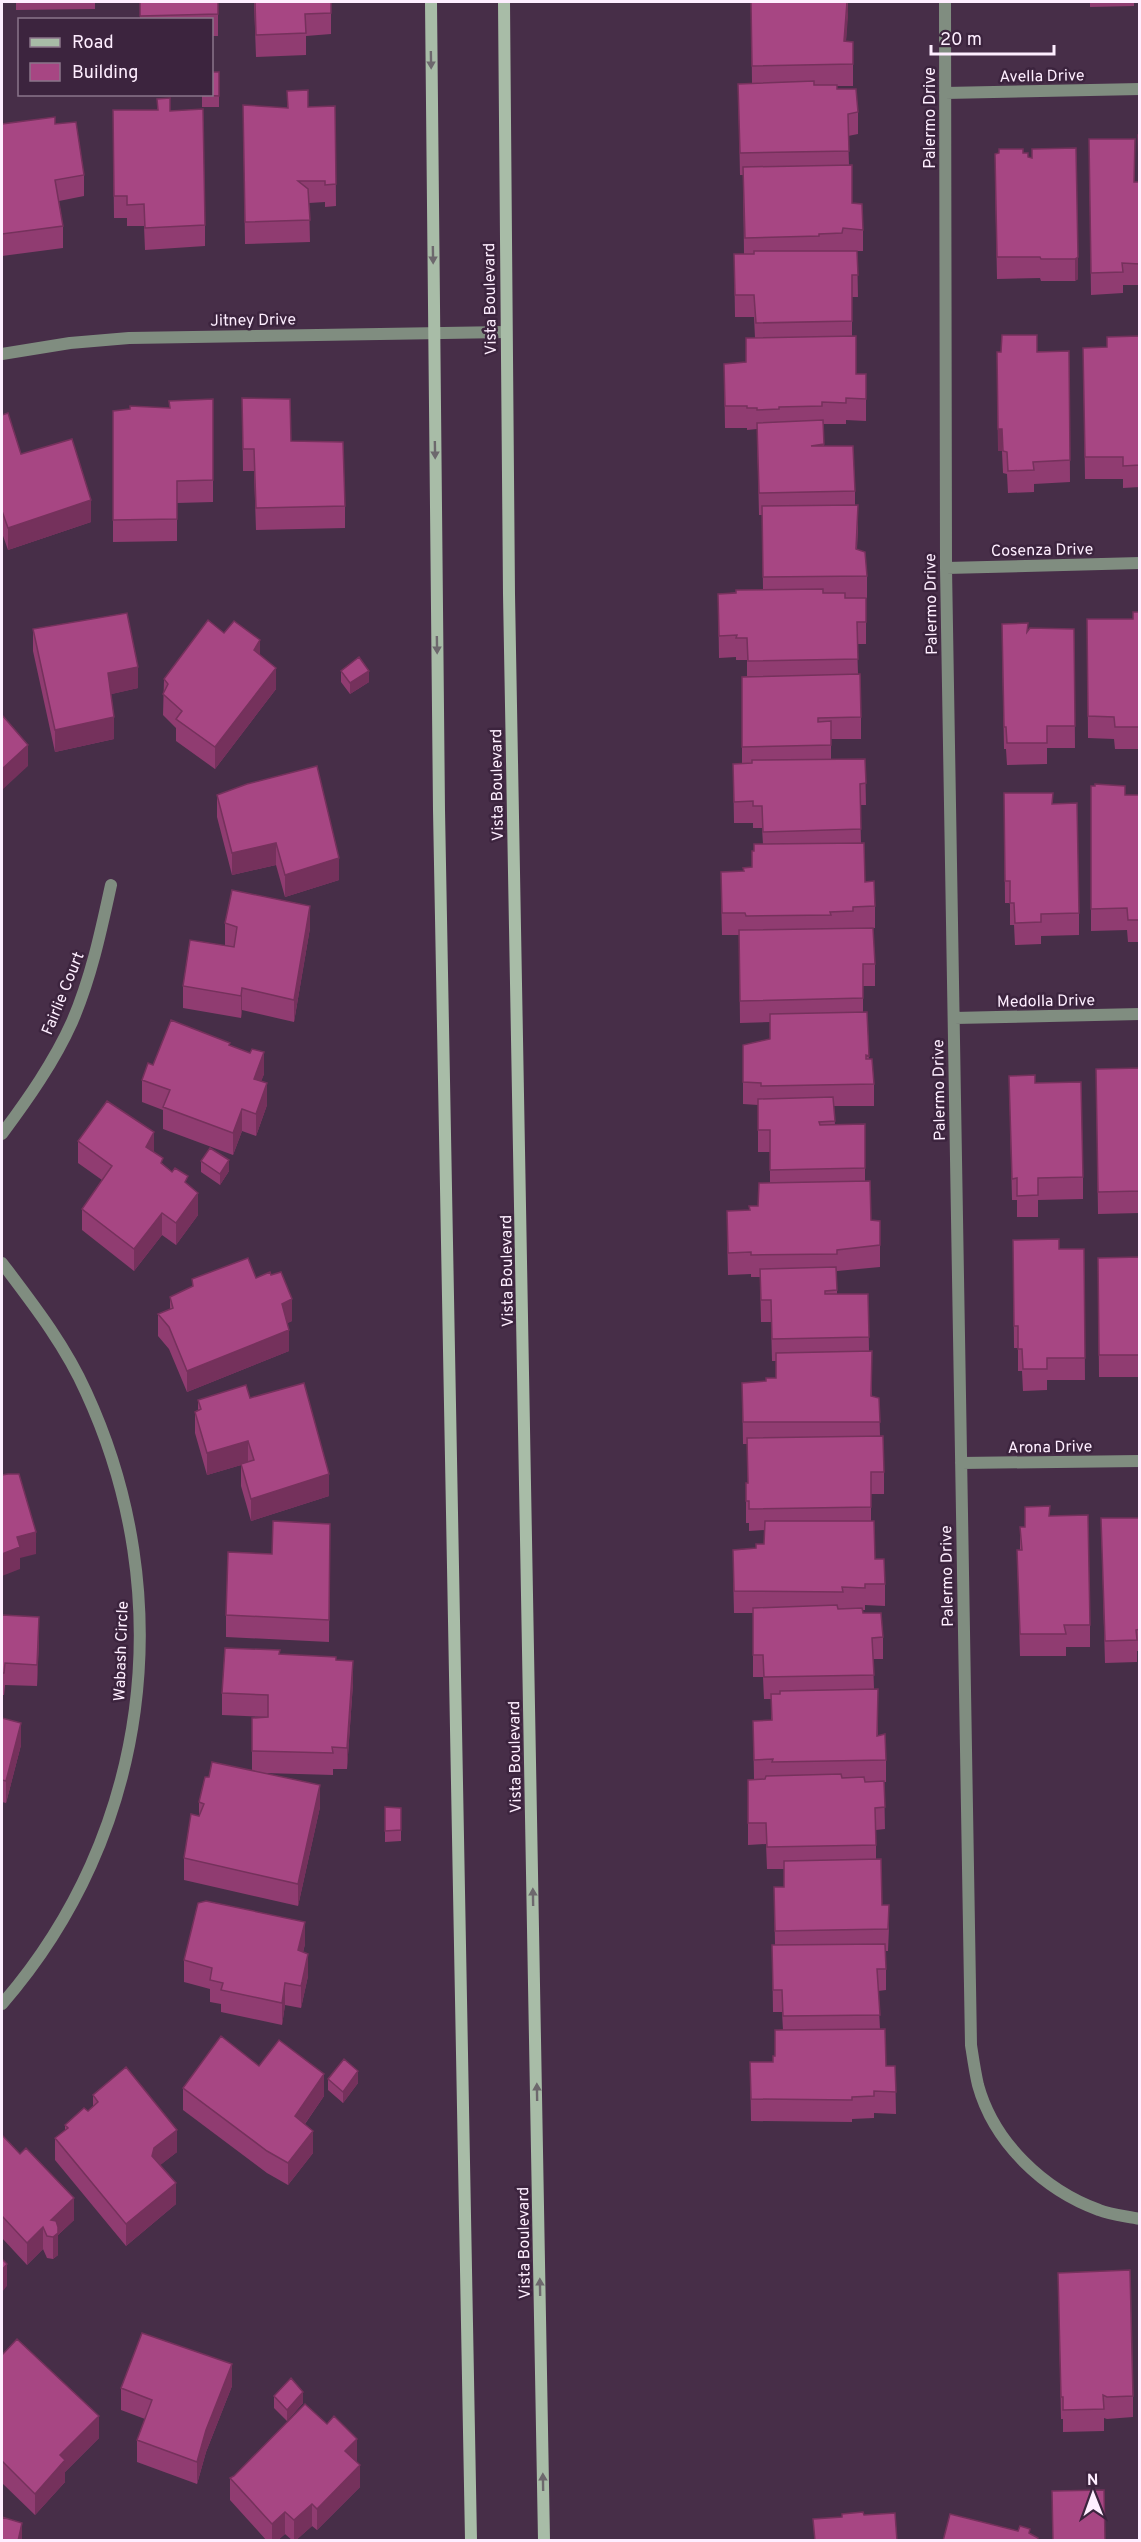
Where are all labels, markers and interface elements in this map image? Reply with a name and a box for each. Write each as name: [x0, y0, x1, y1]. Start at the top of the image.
legend: [18, 18, 213, 96]
scale bar: [931, 18, 1054, 56]
text: 20 m: [940, 29, 982, 52]
text: Road: [72, 32, 114, 55]
one-way arrow: [426, 50, 436, 69]
text: Building: [72, 62, 138, 85]
street label: Avella Drive: [999, 66, 1085, 88]
street label: Palermo Drive: [921, 67, 941, 169]
street label: Vista Boulevard: [480, 243, 502, 355]
one-way arrow: [428, 245, 438, 264]
street label: Jitney Drive: [210, 310, 296, 332]
one-way arrow: [430, 440, 440, 459]
street label: Cosenza Drive: [991, 540, 1093, 562]
street label: Palermo Drive: [921, 553, 943, 655]
one-way arrow: [432, 635, 442, 654]
street label: Vista Boulevard: [487, 729, 509, 841]
street label: Fairlie Court: [38, 949, 90, 1038]
street label: Medolla Drive: [997, 991, 1095, 1013]
street label: Palermo Drive: [929, 1039, 951, 1141]
street label: Vista Boulevard: [497, 1215, 519, 1327]
street label: Arona Drive: [1008, 1437, 1093, 1459]
street label: Palermo Drive: [937, 1525, 959, 1627]
street label: Wabash Circle: [110, 1601, 134, 1702]
street label: Vista Boulevard: [505, 1701, 527, 1813]
one-way arrow: [528, 1888, 538, 1907]
one-way arrow: [532, 2083, 541, 2102]
street label: Vista Boulevard: [514, 2187, 536, 2299]
one-way arrow: [535, 2278, 545, 2297]
north arrow: [1063, 2464, 1123, 2524]
text: N: [1087, 2471, 1099, 2491]
one-way arrow: [539, 2473, 548, 2492]

